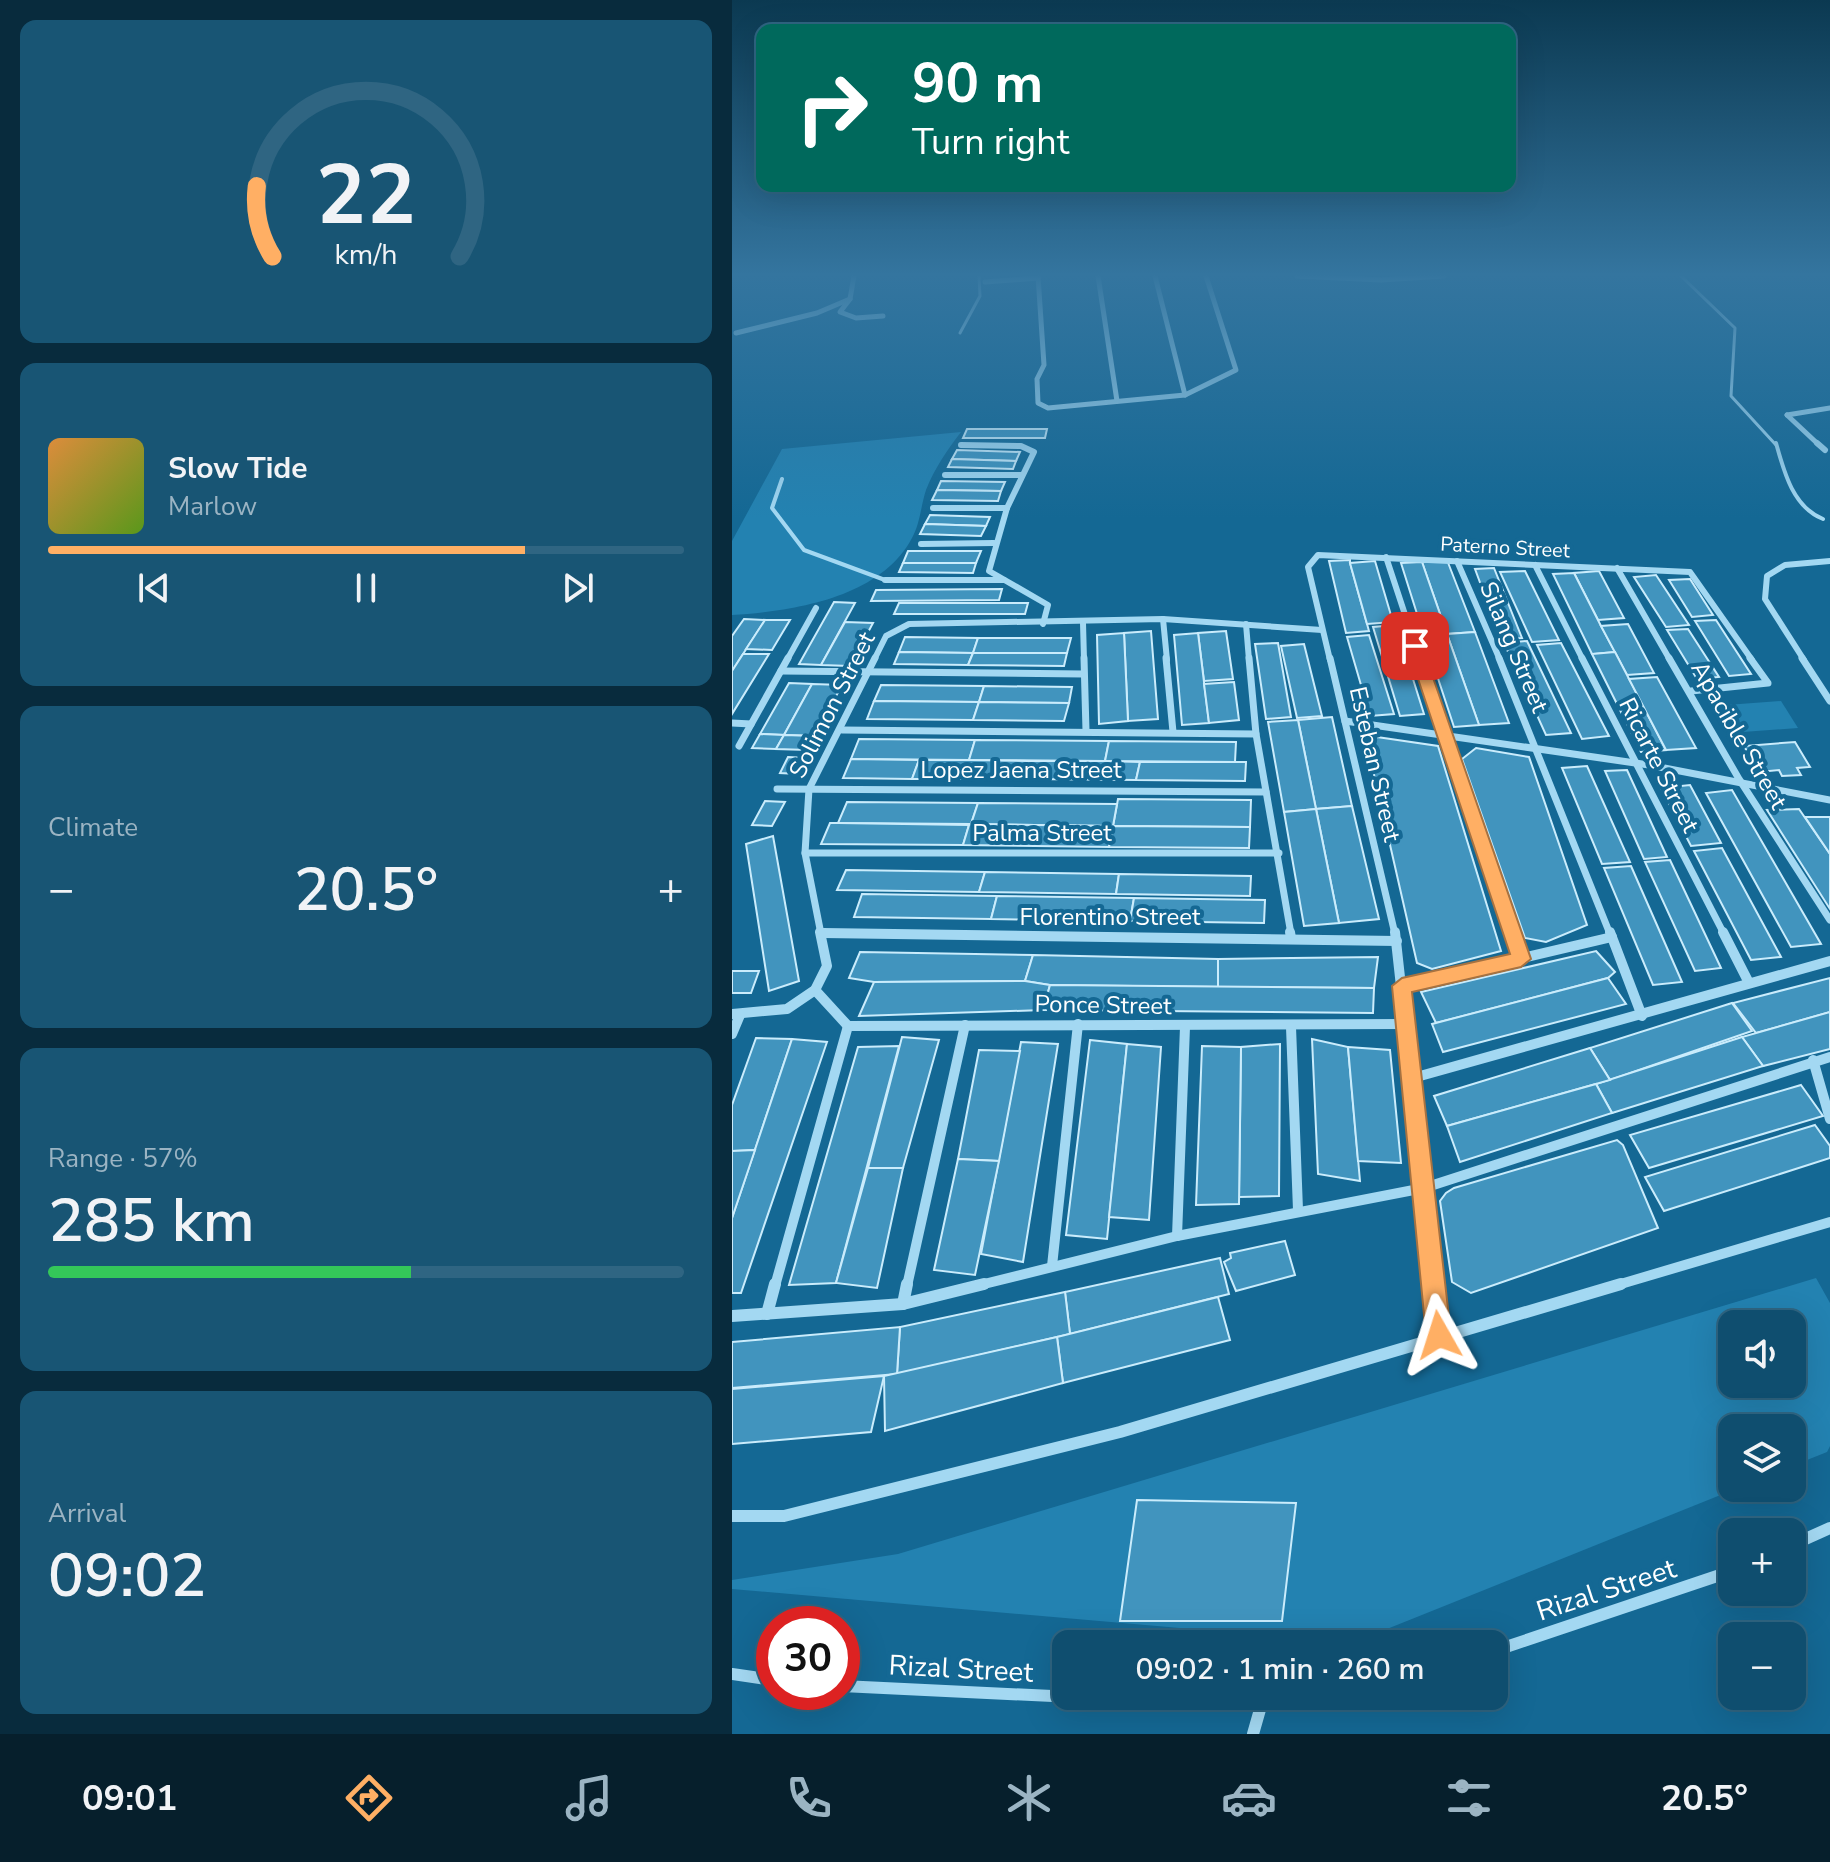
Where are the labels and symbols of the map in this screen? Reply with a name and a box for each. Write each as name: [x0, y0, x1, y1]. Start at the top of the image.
street label: Paterno Street: [1440, 531, 1571, 564]
street label: Silang Street: [1472, 577, 1556, 718]
pin: [1381, 612, 1449, 680]
street label: Solimon Street: [781, 626, 883, 784]
street label: Apacible Street: [1684, 655, 1795, 816]
street label: Esteban Street: [1342, 683, 1409, 845]
street label: Ricarte Street: [1611, 692, 1707, 838]
street label: Lopez Jaena Street: [920, 754, 1122, 786]
street label: Palma Street: [972, 817, 1112, 849]
street label: Florentino Street: [1020, 901, 1201, 933]
street label: Ponce Street: [1034, 988, 1172, 1022]
position arrow: [1397, 1293, 1481, 1377]
street label: Rizal Street: [1532, 1549, 1681, 1630]
speed limit sign: 30: [756, 1606, 860, 1710]
street label: Rizal Street: [888, 1646, 1034, 1692]

